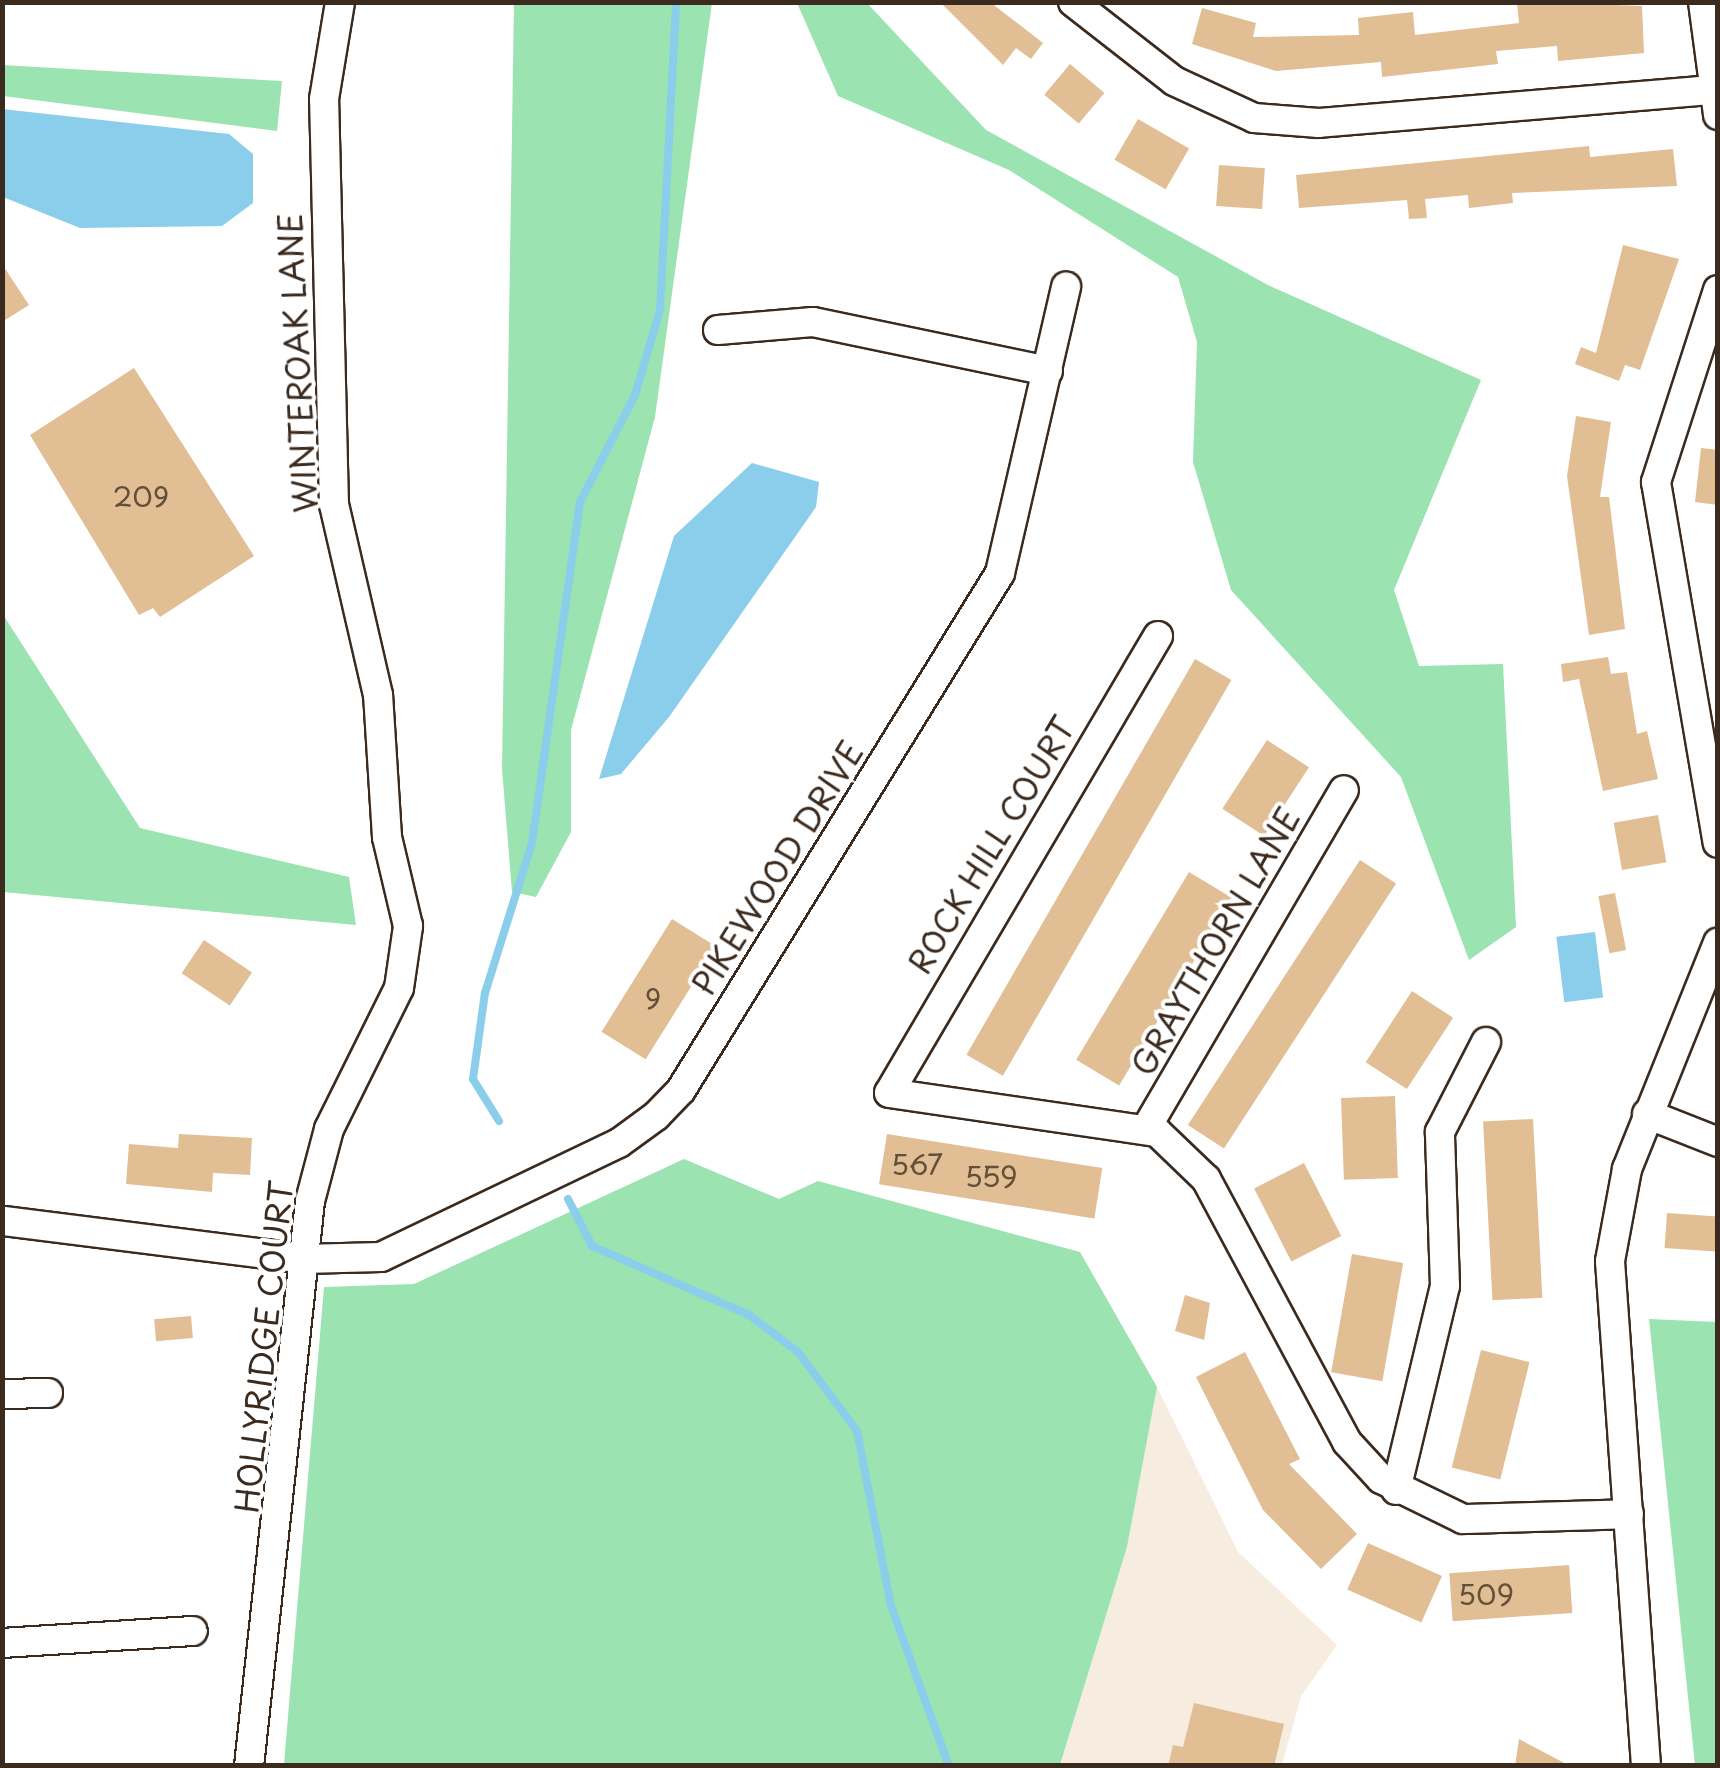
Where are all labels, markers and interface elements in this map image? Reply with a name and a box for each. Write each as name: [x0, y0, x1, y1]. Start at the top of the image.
street label: WINTEROAK LANE: [270, 212, 324, 514]
house number: 209: [113, 479, 169, 513]
street label: ROCK HILL COURT: [897, 705, 1085, 985]
street label: PIKEWOOD DRIVE: [683, 734, 871, 1002]
street label: GRAYTHORN LANE: [1122, 799, 1308, 1083]
house number: 9: [645, 981, 661, 1015]
house number: 567: [891, 1147, 943, 1181]
house number: 559: [965, 1159, 1017, 1193]
street label: HOLLYRIDGE COURT: [226, 1178, 300, 1516]
house number: 509: [1458, 1577, 1514, 1611]

